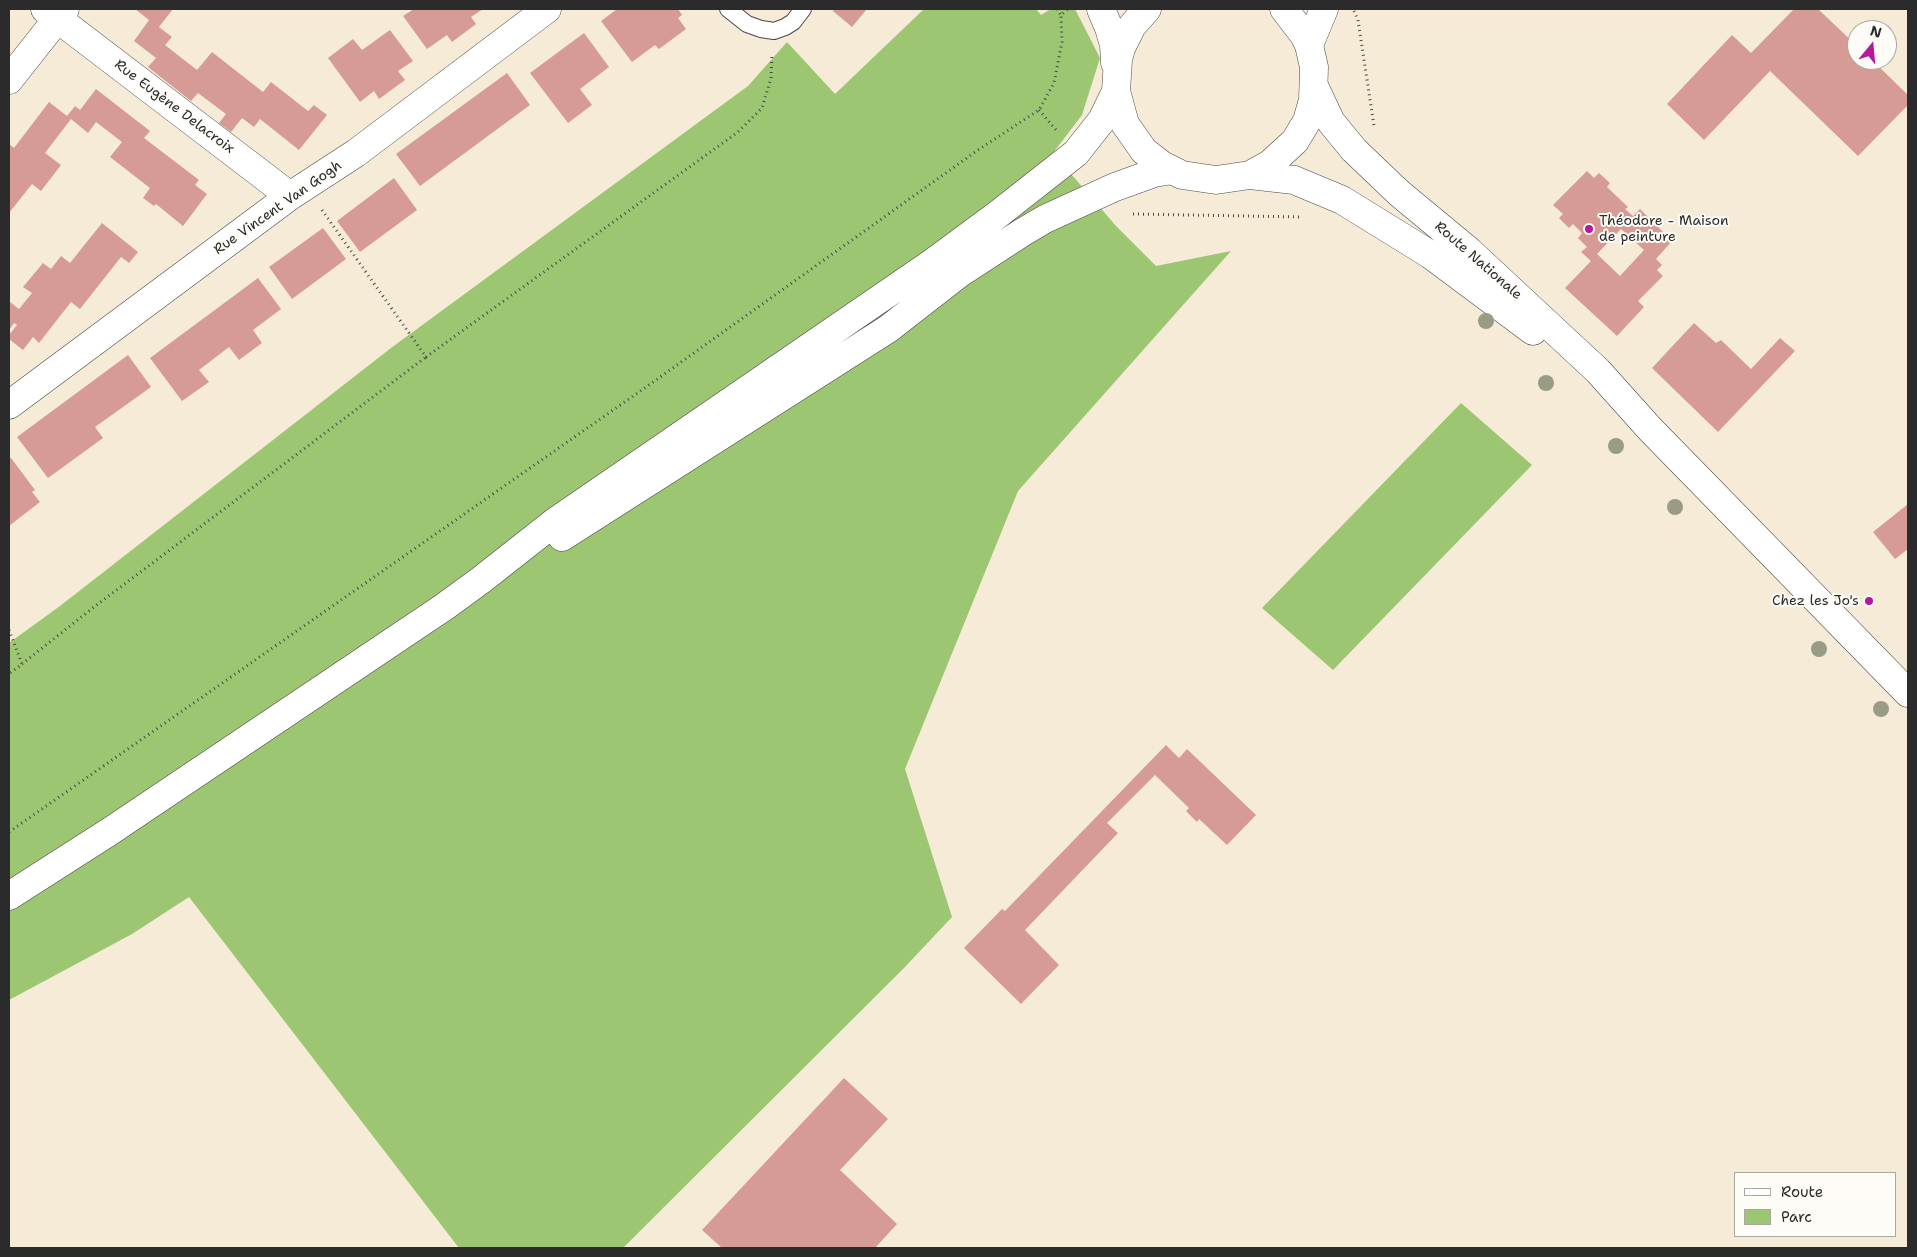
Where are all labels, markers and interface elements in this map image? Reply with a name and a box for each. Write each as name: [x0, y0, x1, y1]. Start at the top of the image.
north arrow: [1847, 20, 1897, 70]
text: N: [1868, 21, 1884, 42]
street label: Rue Eugène Delacroix: [111, 56, 237, 158]
street label: Rue Vincent Van Gogh: [211, 157, 345, 259]
place label: Théodore - Maison de peinture: [1599, 213, 1728, 246]
street label: Route Nationale: [1431, 218, 1525, 304]
marker: Théodore - Maison de peinture: [1583, 223, 1595, 235]
place label: Chez les Jo's: [1772, 593, 1859, 609]
marker: Chez les Jo's: [1863, 595, 1875, 607]
legend: [1734, 1172, 1897, 1237]
text: Route: [1781, 1182, 1823, 1202]
text: Parc: [1781, 1207, 1812, 1227]

